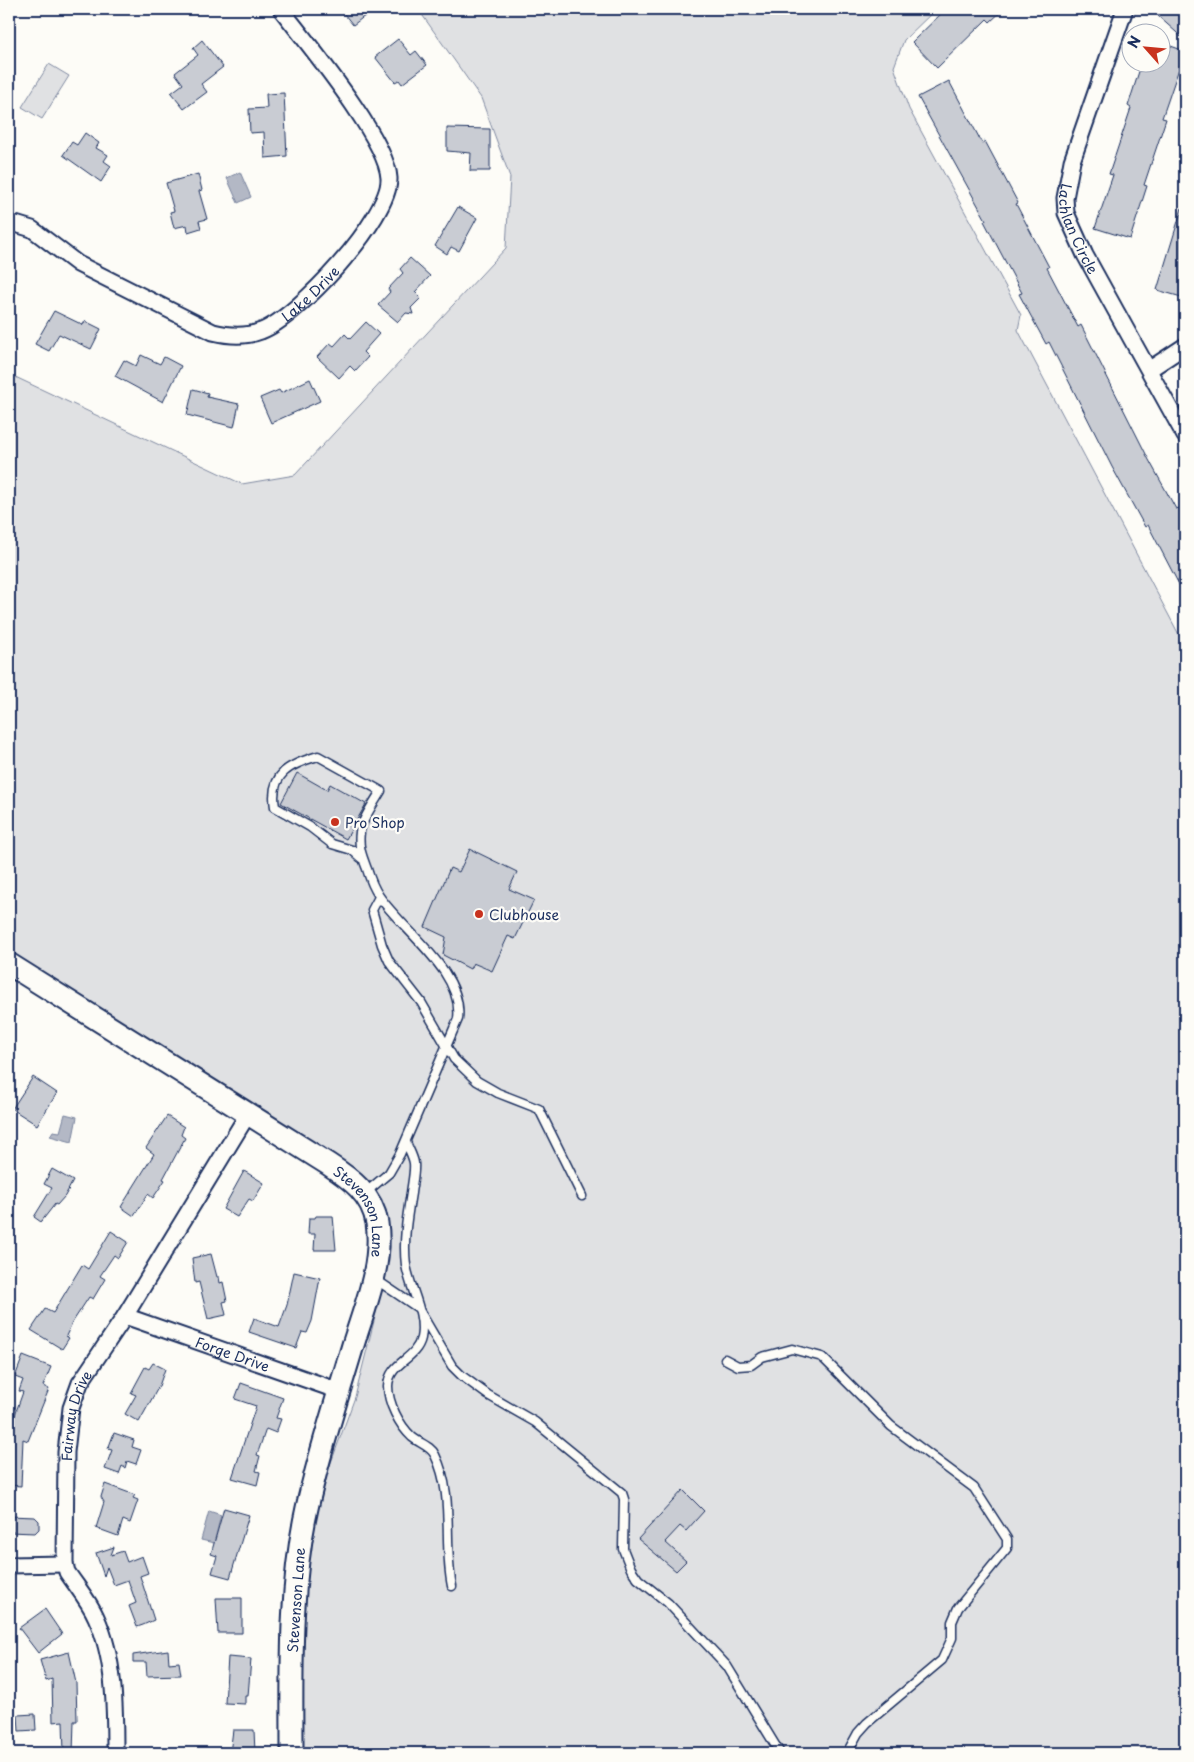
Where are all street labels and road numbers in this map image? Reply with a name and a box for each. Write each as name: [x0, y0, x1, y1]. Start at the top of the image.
street label: Lachlan Circle: [1054, 182, 1104, 278]
street label: Lake Drive: [277, 261, 344, 326]
street label: Stevenson Lane: [330, 1160, 389, 1259]
street label: Forge Drive: [193, 1331, 273, 1376]
street label: Fairway Drive: [55, 1365, 97, 1461]
street label: Stevenson Lane: [282, 1547, 310, 1653]

